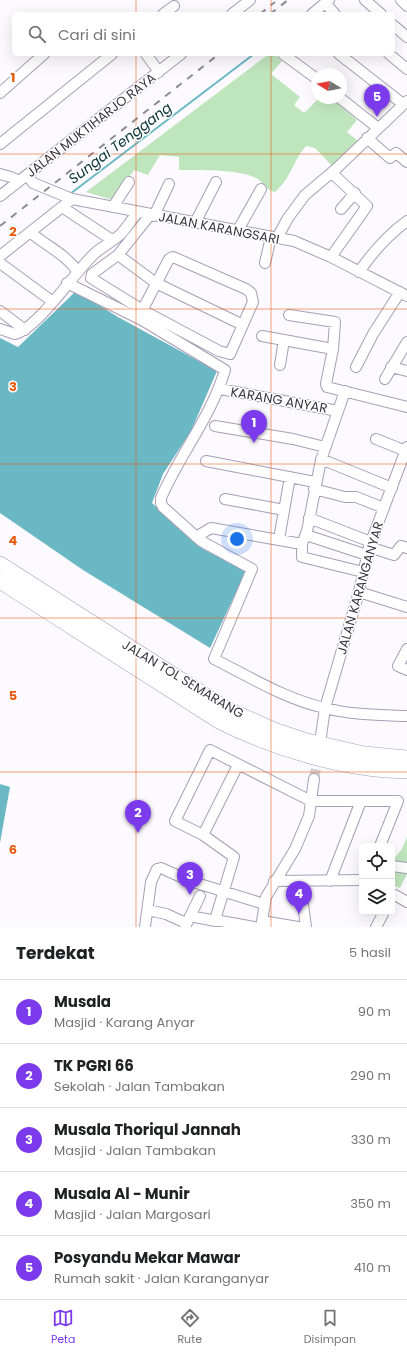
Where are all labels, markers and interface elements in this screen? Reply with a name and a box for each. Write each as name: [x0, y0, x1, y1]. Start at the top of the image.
search box: [12, 12, 395, 56]
icon: search: [26, 23, 48, 45]
text: Cari di sini: [58, 24, 136, 45]
text: 1: [11, 68, 15, 87]
street label: JALAN MUKTIHARJO RAYA: [22, 68, 160, 182]
north arrow: [311, 68, 347, 104]
pin: 5: [364, 84, 390, 117]
water label: Sungai Tenggang: [64, 97, 176, 188]
street label: JALAN KARANGSARI: [157, 207, 281, 249]
text: 2: [9, 222, 17, 241]
text: 3: [9, 377, 17, 396]
street label: KARANG ANYAR: [229, 382, 329, 418]
pin: 1: [241, 410, 267, 443]
street label: JALAN KARANGANYAR: [332, 519, 388, 657]
your location: [227, 529, 247, 549]
text: 4: [9, 531, 18, 550]
street label: JALAN TOL SEMARANG: [118, 635, 248, 723]
text: 5: [9, 686, 17, 705]
pin: 2: [125, 800, 151, 833]
text: 6: [9, 840, 17, 859]
map controls: [359, 843, 395, 915]
button: locate: [359, 843, 395, 879]
pin: 3: [177, 862, 203, 895]
button: layers: [359, 879, 395, 915]
pin: 4: [286, 881, 312, 914]
text: Terdekat: [16, 941, 95, 965]
text: 5 hasil: [349, 943, 391, 962]
text: Musala: [54, 991, 111, 1012]
text: 1: [27, 1002, 31, 1021]
text: 90 m: [358, 1002, 391, 1021]
text: Masjid · Karang Anyar: [54, 1013, 195, 1032]
text: TK PGRI 66: [54, 1055, 134, 1076]
text: 2: [25, 1066, 33, 1085]
text: 290 m: [350, 1066, 391, 1085]
text: Sekolah · Jalan Tambakan: [54, 1077, 225, 1096]
text: Musala Thoriqul Jannah: [54, 1119, 241, 1140]
text: 3: [25, 1130, 33, 1149]
text: 330 m: [351, 1130, 391, 1149]
text: Masjid · Jalan Tambakan: [54, 1141, 216, 1160]
text: Musala Al - Munir: [54, 1183, 190, 1204]
text: 4: [25, 1194, 33, 1213]
text: 350 m: [350, 1194, 391, 1213]
text: Masjid · Jalan Margosari: [54, 1205, 211, 1224]
text: Posyandu Mekar Mawar: [54, 1247, 240, 1268]
text: 5: [25, 1258, 33, 1277]
text: 410 m: [354, 1258, 391, 1277]
text: Rumah sakit · Jalan Karanganyar: [54, 1269, 269, 1288]
tab: Peta: [51, 1307, 76, 1348]
tab: Rute: [177, 1307, 202, 1348]
tab: Disimpan: [304, 1307, 356, 1348]

